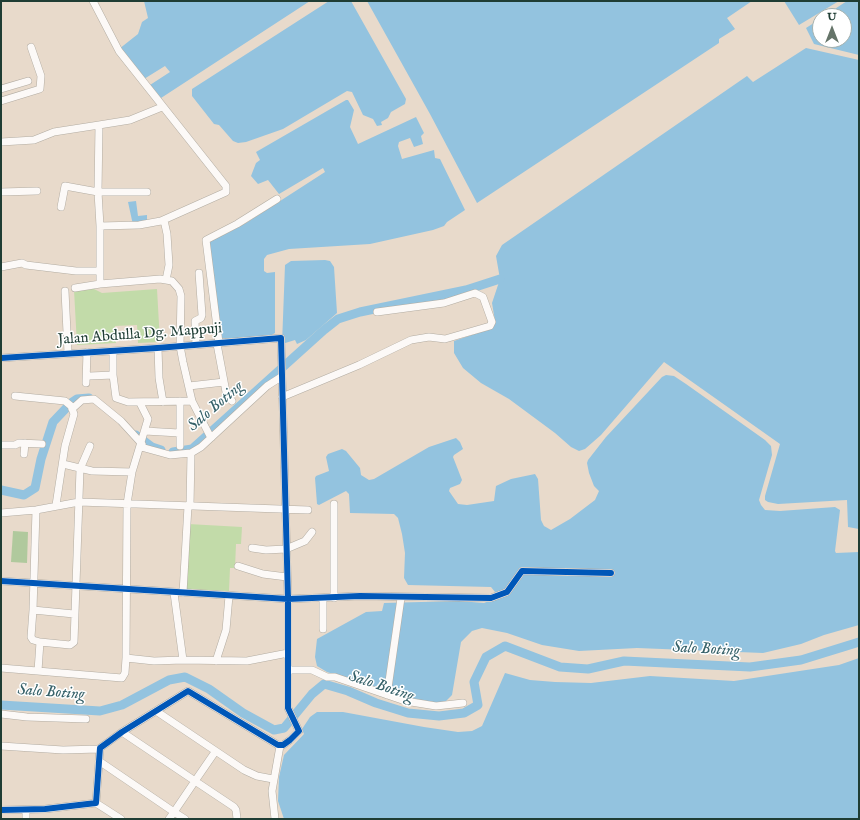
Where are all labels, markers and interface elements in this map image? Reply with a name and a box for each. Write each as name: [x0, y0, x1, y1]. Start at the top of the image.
north arrow: [812, 8, 852, 48]
text: U: [827, 10, 837, 24]
street label: Jalan Abdulla Dg. Mappuji: [57, 320, 223, 350]
water label: Salo Boting: [184, 378, 248, 436]
water label: Salo Boting: [672, 639, 740, 661]
water label: Salo Boting: [346, 667, 416, 707]
water label: Salo Boting: [17, 681, 85, 705]

